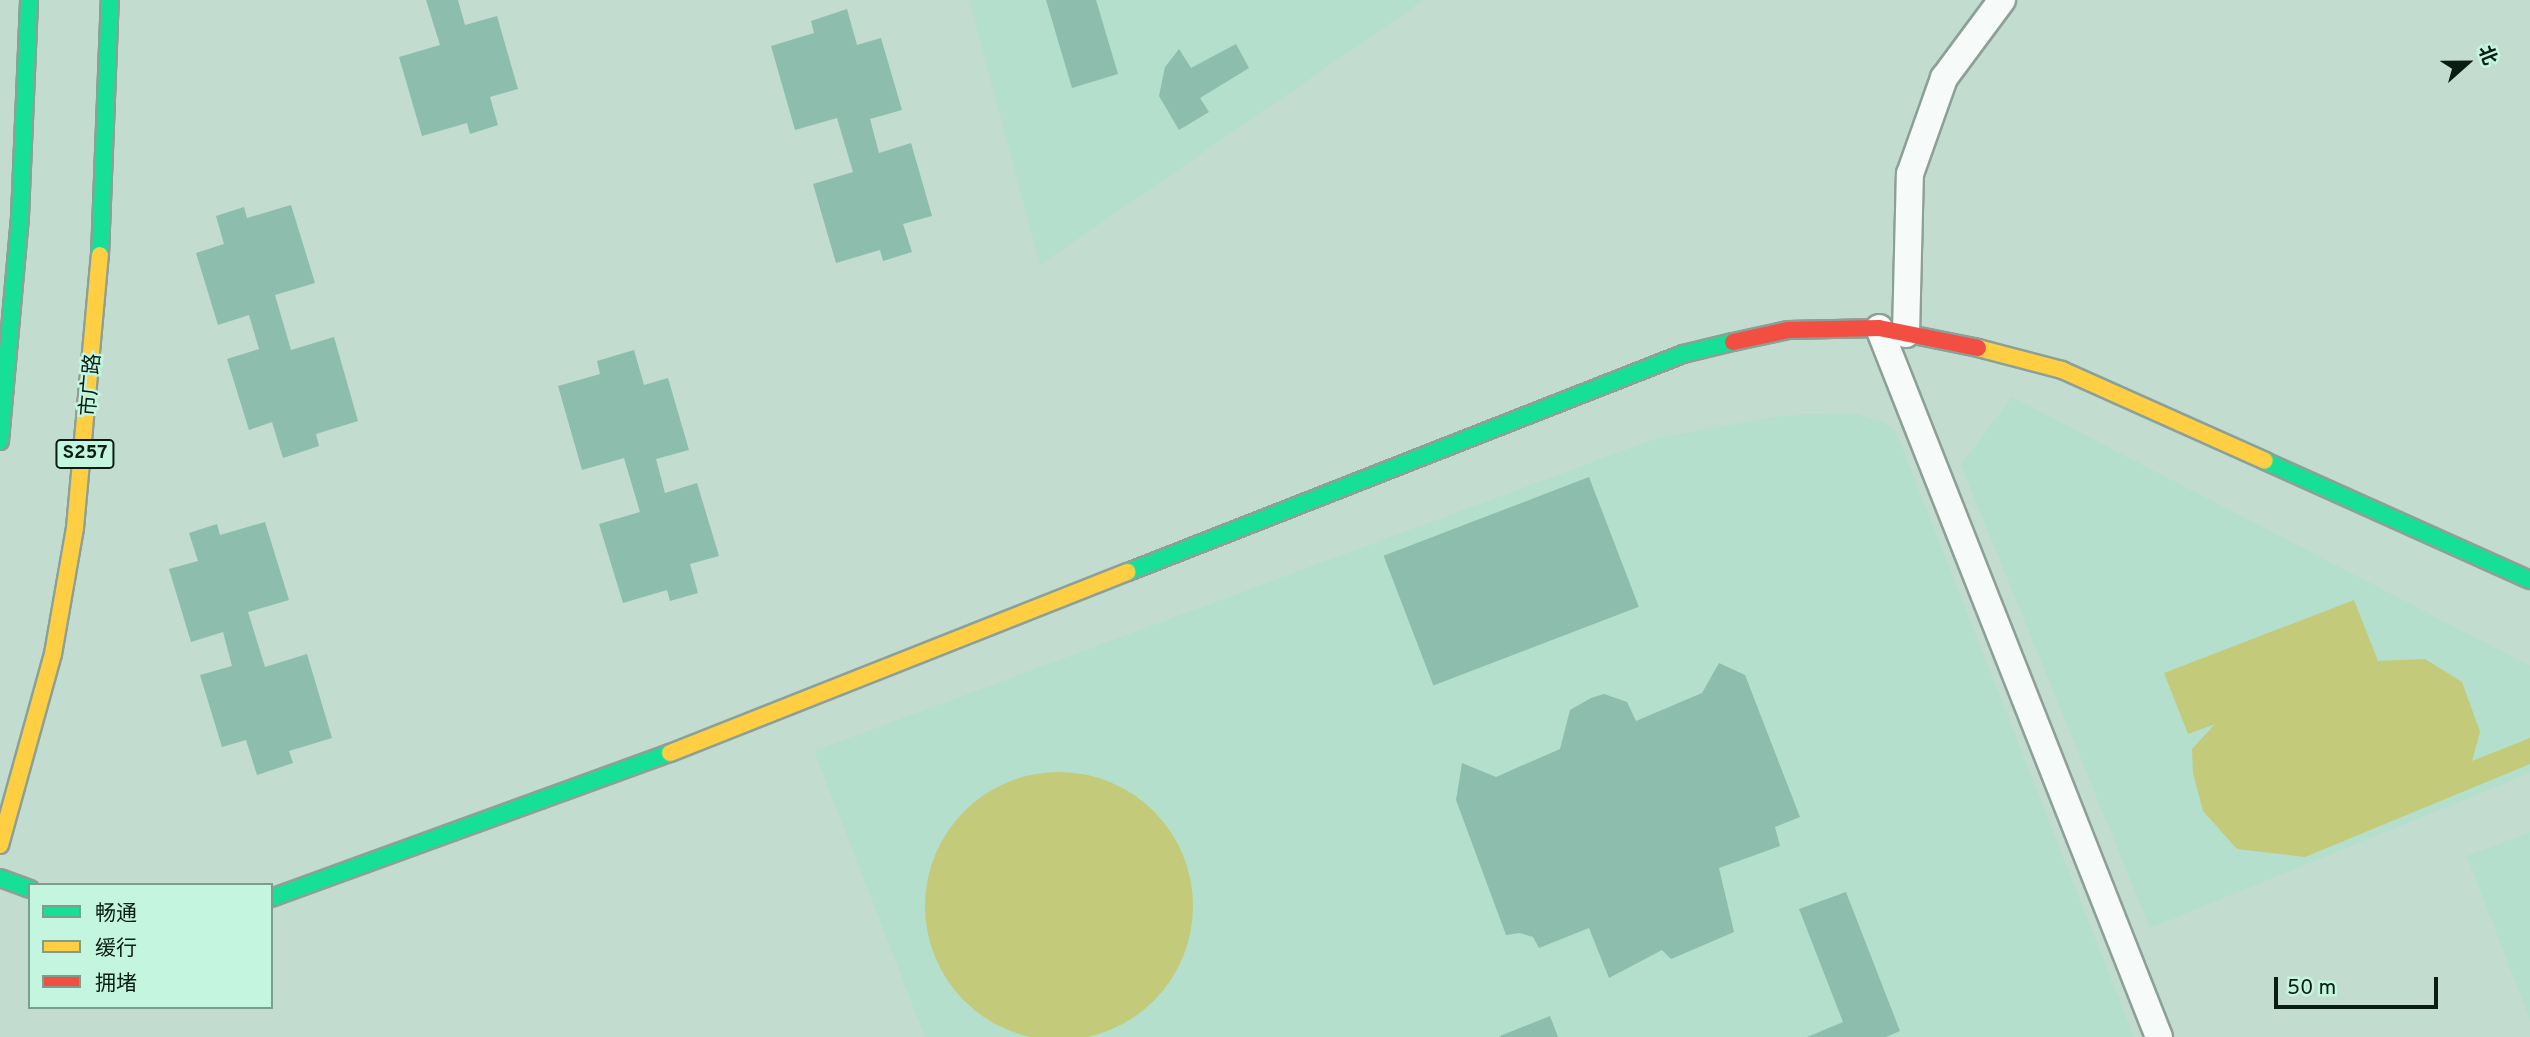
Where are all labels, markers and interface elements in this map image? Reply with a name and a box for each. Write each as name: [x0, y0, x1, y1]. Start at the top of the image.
north arrow: [2432, 28, 2502, 98]
text: 北: [2472, 42, 2501, 69]
street label: 市广路: [77, 353, 107, 417]
road number: S257: [55, 438, 115, 470]
legend: [28, 883, 273, 1009]
text: 畅通: [95, 901, 137, 928]
text: 缓行: [95, 936, 137, 963]
scale bar: [2278, 964, 2442, 1008]
text: 拥堵: [95, 971, 137, 998]
text: 50 m: [2287, 975, 2336, 1002]

